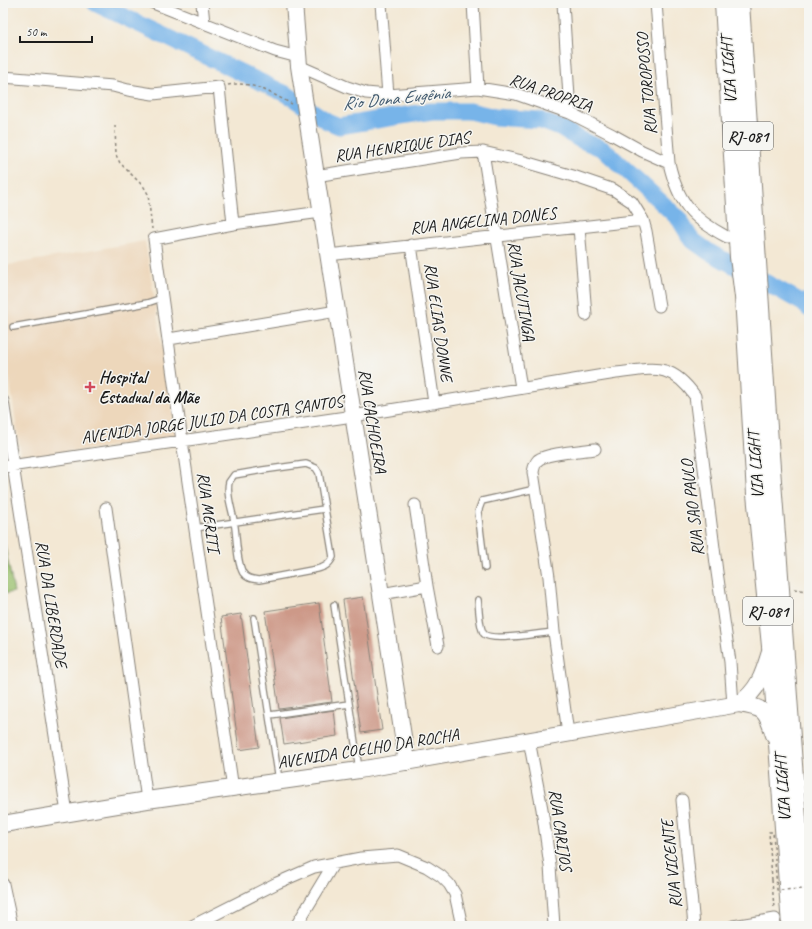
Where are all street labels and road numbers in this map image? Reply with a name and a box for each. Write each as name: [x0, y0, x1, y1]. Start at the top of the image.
street label: RUA TOROPOSSO: [631, 31, 661, 136]
street label: VIA LIGHT: [715, 31, 741, 104]
street label: RUA PROPRIA: [507, 69, 595, 116]
road number: RJ-081: [723, 122, 773, 150]
street label: RUA HENRIQUE DIAS: [333, 126, 474, 166]
street label: RUA ANGELINA DONES: [409, 202, 560, 239]
street label: RUA JACUTINGA: [503, 240, 540, 343]
street label: RUA ELIAS DONNE: [420, 261, 458, 385]
street label: RUA CACHOEIRA: [354, 368, 391, 476]
street label: AVENIDA JORGE JULIO DA COSTA SANTOS: [80, 390, 348, 448]
street label: VIA LIGHT: [742, 426, 768, 499]
street label: RUA SAO PAULO: [676, 456, 709, 557]
street label: RUA MERITI: [193, 471, 225, 557]
street label: RUA DA LIBERDADE: [31, 539, 72, 671]
road number: RJ-081: [743, 597, 793, 625]
street label: AVENIDA COELHO DA ROCHA: [276, 724, 462, 773]
street label: VIA LIGHT: [769, 749, 795, 822]
street label: RUA CARIJOS: [544, 788, 577, 875]
street label: RUA VICENTE: [656, 816, 687, 909]

